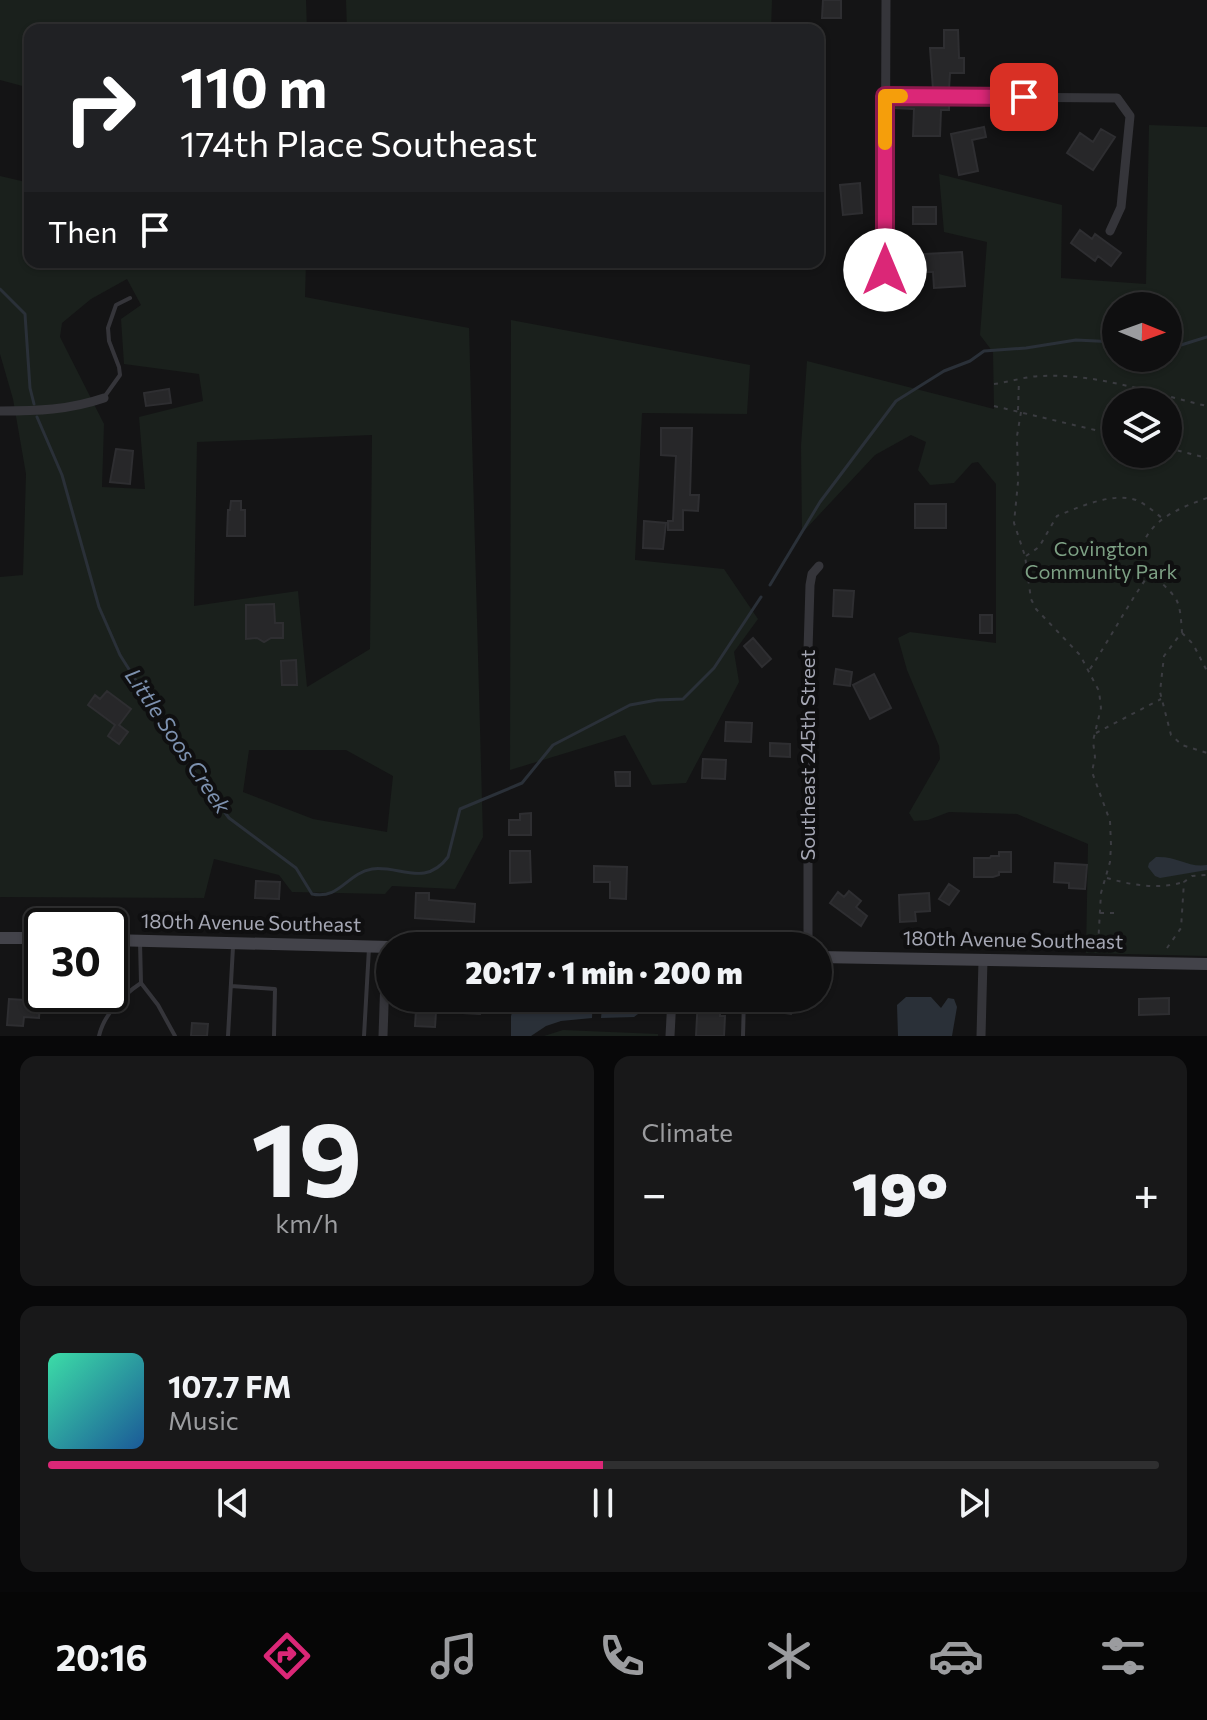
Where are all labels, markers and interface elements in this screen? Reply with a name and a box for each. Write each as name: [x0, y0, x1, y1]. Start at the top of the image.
text: 110 m: [180, 51, 327, 120]
icon: right: [48, 56, 152, 160]
pin: [990, 63, 1058, 131]
icon: arrive: [1002, 75, 1046, 119]
text: 174th Place Southeast: [180, 120, 537, 164]
icon: arrive: [133, 208, 177, 252]
text: Then: [48, 212, 117, 249]
position arrow: [843, 228, 927, 312]
north arrow: [1102, 292, 1182, 372]
map controls: [1102, 292, 1182, 468]
button: layers: [1102, 388, 1182, 468]
park label: Covington Community Park: [1025, 536, 1177, 583]
street label: Southeast 245th Street: [795, 650, 819, 860]
water label: Little Soos Creek: [120, 663, 238, 819]
speed limit sign: 30: [24, 908, 128, 1012]
street label: 180th Avenue Southeast: [141, 908, 361, 936]
street label: 180th Avenue Southeast: [903, 925, 1123, 953]
text: 20:17 · 1 min · 200 m: [465, 953, 743, 990]
text: 19: [251, 1091, 362, 1218]
text: Climate: [642, 1116, 733, 1147]
text: 19°: [852, 1155, 948, 1228]
text: −: [642, 1165, 667, 1219]
text: +: [1133, 1165, 1159, 1219]
text: km/h: [275, 1207, 338, 1238]
text: 107.7 FM: [168, 1367, 291, 1404]
text: Music: [168, 1404, 239, 1435]
icon: previous: [211, 1481, 255, 1525]
icon: pause: [581, 1481, 625, 1525]
icon: next: [952, 1481, 996, 1525]
icon: directions: [259, 1628, 315, 1684]
icon: music: [426, 1628, 482, 1684]
icon: phone: [594, 1628, 650, 1684]
icon: climate: [761, 1628, 817, 1684]
icon: car: [928, 1628, 984, 1684]
icon: filters: [1095, 1628, 1151, 1684]
text: 20:16: [56, 1634, 148, 1678]

